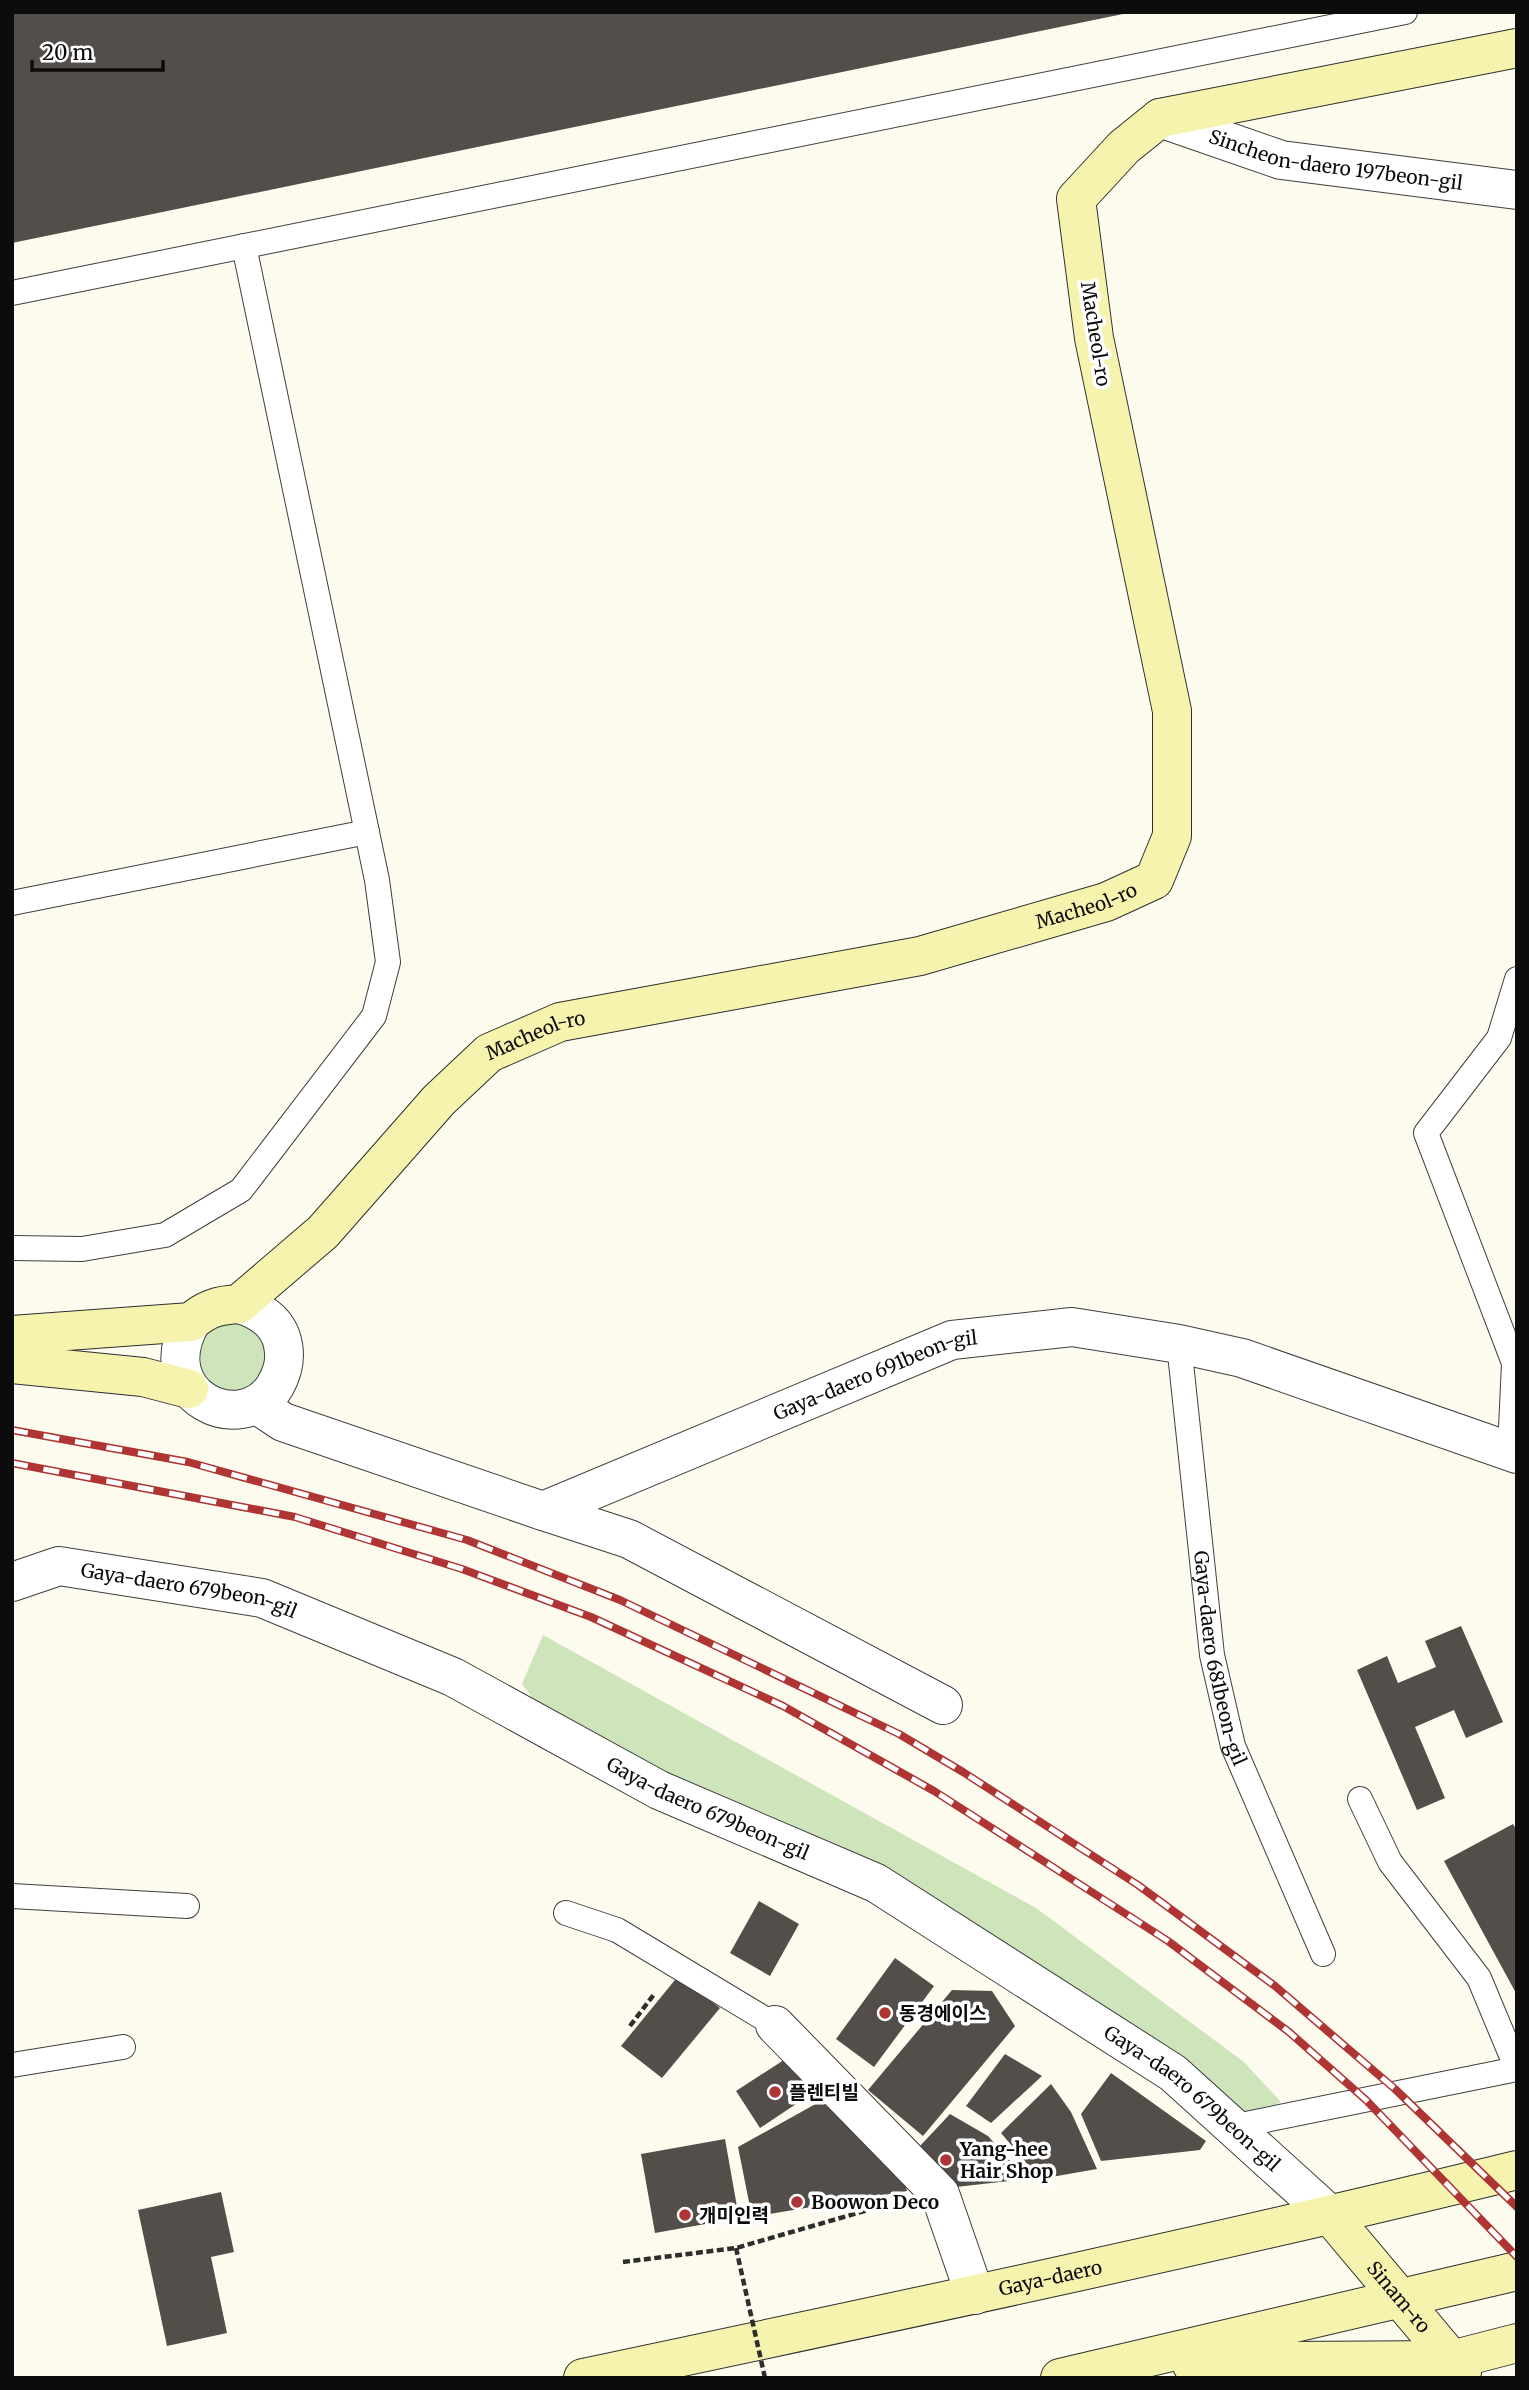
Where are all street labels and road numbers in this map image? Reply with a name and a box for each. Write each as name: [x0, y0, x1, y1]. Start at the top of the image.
street label: Sincheon-daero 197beon-gil: [1206, 124, 1464, 195]
street label: Macheol-ro: [1076, 280, 1116, 388]
street label: Macheol-ro: [1033, 877, 1141, 934]
street label: Macheol-ro: [482, 1006, 587, 1065]
street label: Gaya-daero 691beon-gil: [770, 1325, 979, 1425]
street label: Gaya-daero 681beon-gil: [1189, 1549, 1252, 1769]
street label: Gaya-daero 679beon-gil: [79, 1558, 301, 1623]
street label: Gaya-daero 679beon-gil: [603, 1752, 813, 1865]
street label: Gaya-daero 679beon-gil: [1100, 2020, 1285, 2176]
street label: Gaya-daero: [997, 2255, 1104, 2301]
street label: Sinam-ro: [1362, 2256, 1436, 2338]

